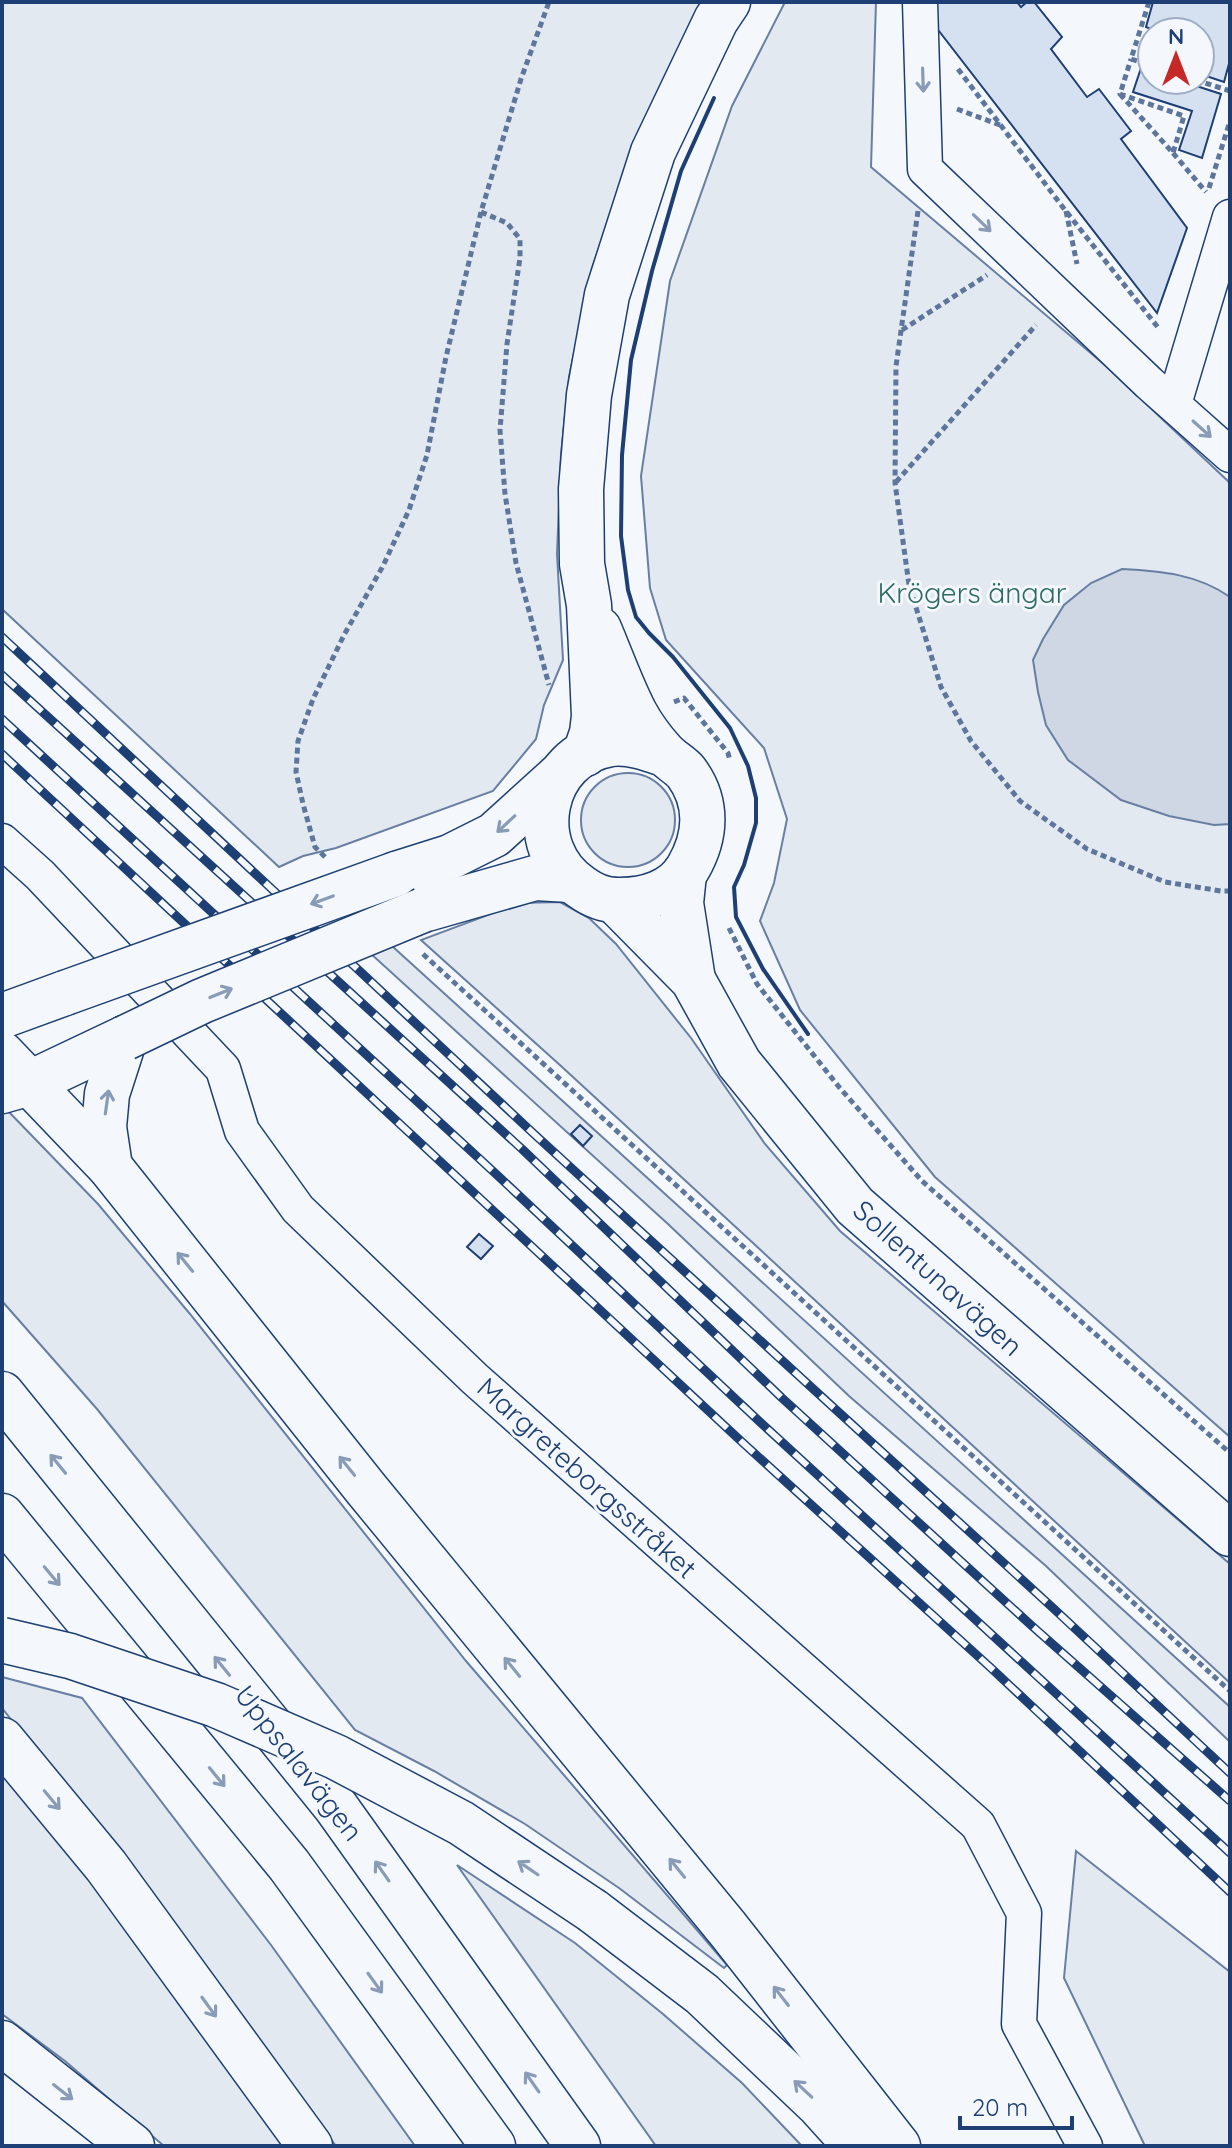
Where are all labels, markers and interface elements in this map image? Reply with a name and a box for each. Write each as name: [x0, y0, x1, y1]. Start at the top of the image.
north arrow: [1136, 16, 1216, 96]
text: N: [1168, 22, 1184, 50]
one-way arrow: [915, 66, 930, 93]
one-way arrow: [972, 213, 991, 232]
one-way arrow: [1192, 420, 1212, 438]
park label: Krögers ängar: [878, 575, 1067, 610]
one-way arrow: [496, 815, 516, 834]
one-way arrow: [310, 894, 335, 909]
one-way arrow: [208, 985, 233, 1000]
one-way arrow: [100, 1090, 115, 1115]
street label: Sollentunavägen: [846, 1192, 1030, 1363]
one-way arrow: [177, 1252, 194, 1273]
street label: Margreteborgsstråket: [470, 1370, 704, 1585]
one-way arrow: [49, 1454, 67, 1475]
one-way arrow: [339, 1456, 356, 1477]
one-way arrow: [43, 1565, 61, 1586]
one-way arrow: [213, 1656, 231, 1677]
one-way arrow: [503, 1657, 521, 1678]
street label: Uppsalavägen: [228, 1678, 371, 1848]
one-way arrow: [208, 1766, 226, 1787]
one-way arrow: [43, 1789, 61, 1810]
one-way arrow: [668, 1858, 686, 1878]
one-way arrow: [517, 1859, 540, 1875]
one-way arrow: [374, 1860, 390, 1882]
one-way arrow: [367, 1972, 383, 1994]
one-way arrow: [772, 1986, 790, 2007]
one-way arrow: [200, 1996, 217, 2018]
one-way arrow: [524, 2072, 541, 2094]
one-way arrow: [793, 2080, 813, 2099]
scale bar: [960, 2080, 1072, 2130]
one-way arrow: [52, 2083, 73, 2100]
text: 20 m: [972, 2092, 1028, 2122]

